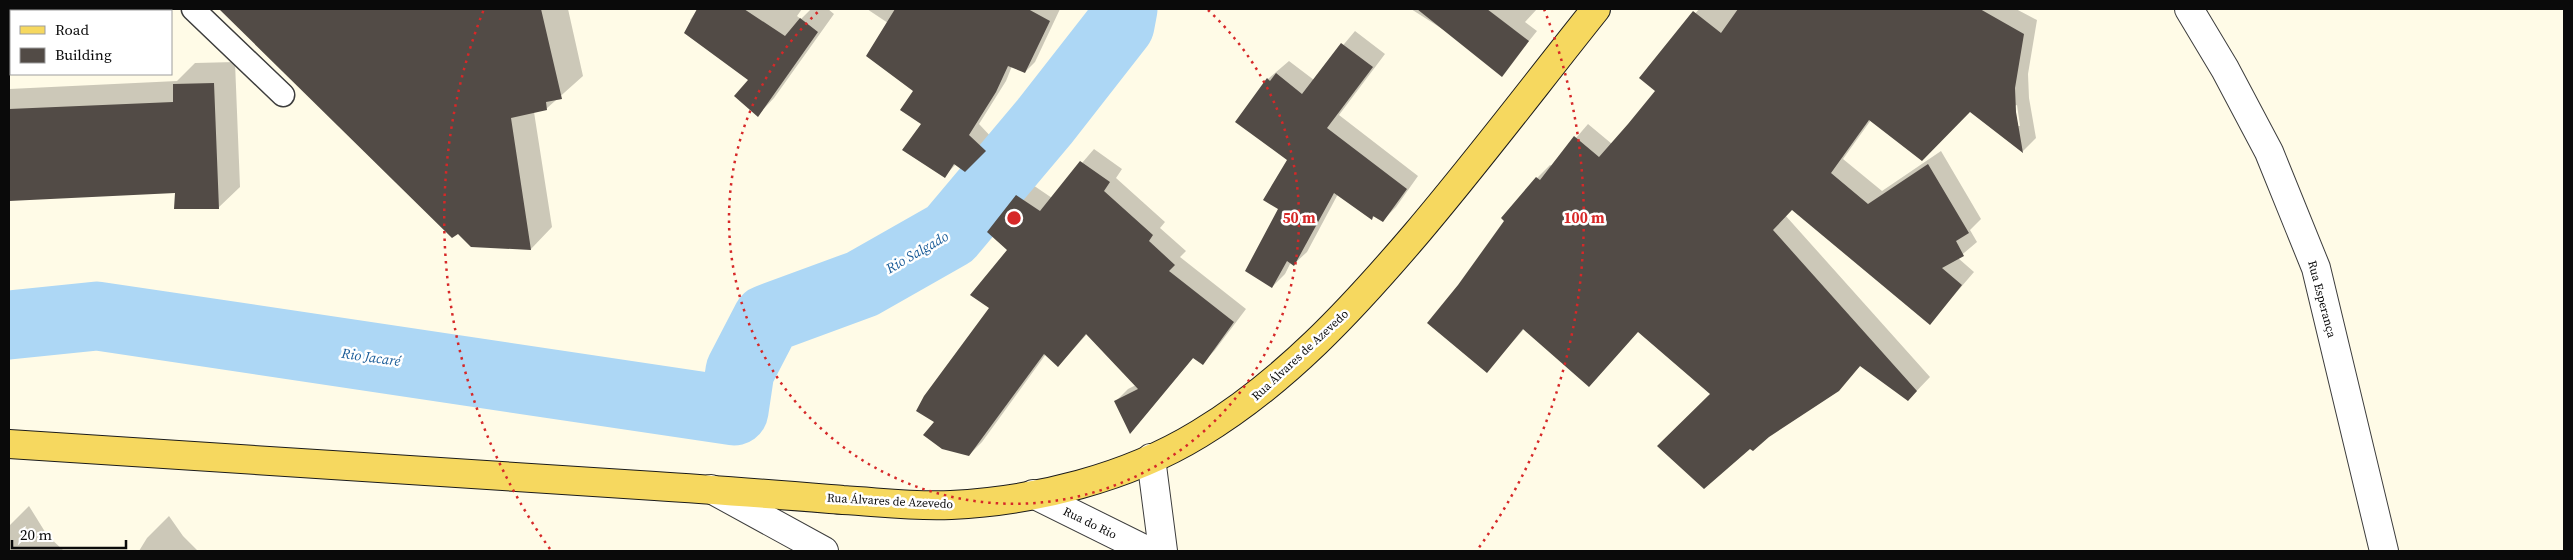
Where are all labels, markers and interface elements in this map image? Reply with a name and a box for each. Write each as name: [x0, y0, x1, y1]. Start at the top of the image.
legend: [10, 10, 172, 75]
text: Road: [55, 19, 89, 40]
text: Building: [55, 44, 112, 65]
text: 50 m: [1282, 207, 1316, 228]
text: 100 m: [1563, 207, 1605, 228]
centre of rings: [1005, 209, 1023, 227]
water label: Rio Salgado: [881, 226, 952, 279]
street label: Rua Esperança: [2304, 259, 2340, 340]
street label: Rua Álvares de Azevedo: [1248, 306, 1352, 404]
water label: Rio Jacaré: [339, 343, 403, 371]
street label: Rua Álvares de Azevedo: [826, 490, 954, 512]
street label: Rua do Rio: [1061, 503, 1120, 543]
scale bar: [12, 518, 126, 550]
text: 20 m: [20, 524, 52, 545]

